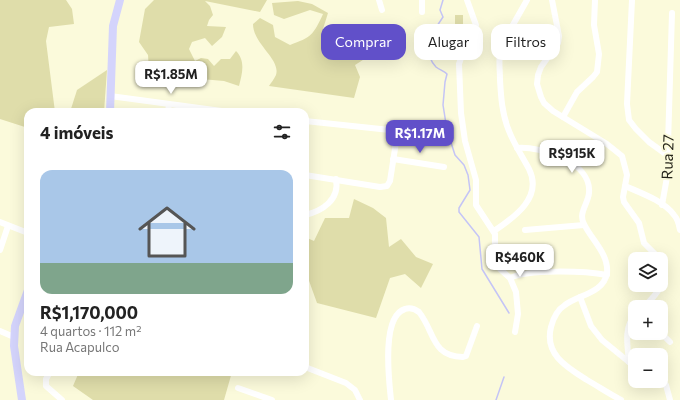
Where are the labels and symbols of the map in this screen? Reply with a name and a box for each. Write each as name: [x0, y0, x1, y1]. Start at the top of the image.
pin: R$1.85M: [134, 61, 208, 95]
pin: R$1.17M: [383, 120, 457, 154]
street label: Rua 27: [657, 134, 677, 180]
pin: R$915K: [539, 140, 605, 174]
pin: R$460K: [487, 244, 553, 278]

